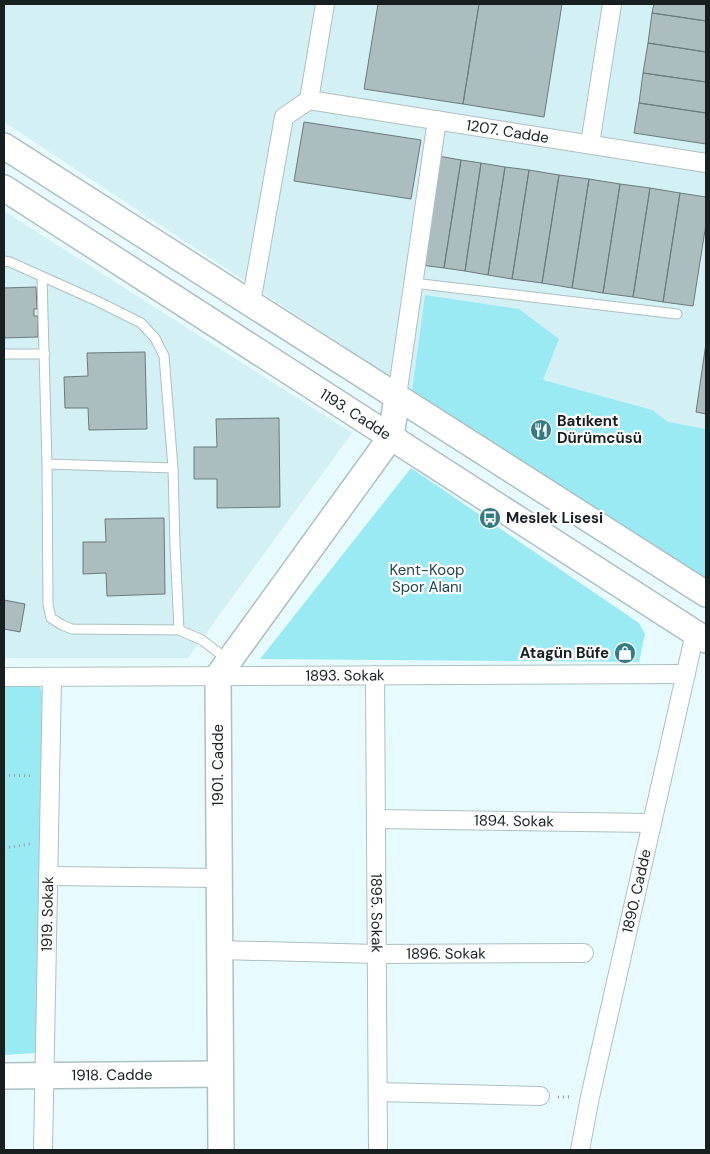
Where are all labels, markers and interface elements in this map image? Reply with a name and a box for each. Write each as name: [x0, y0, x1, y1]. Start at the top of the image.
street label: 1207. Cadde: [465, 115, 550, 148]
street label: 1193. Cadde: [316, 384, 395, 445]
place label: Batıkent Dürümcüsü: [557, 411, 642, 448]
restaurant icon: Batıkent Dürümcüsü: [529, 418, 553, 442]
bus stop icon: Meslek Lisesi: [478, 506, 502, 530]
place label: Meslek Lisesi: [506, 508, 603, 528]
park label: Kent-Koop Spor Alanı: [390, 560, 464, 597]
shop icon: Atagün Büfe: [613, 641, 637, 665]
place label: Atagün Büfe: [520, 643, 609, 663]
street label: 1893. Sokak: [305, 665, 385, 686]
street label: 1901. Cadde: [208, 724, 228, 806]
street label: 1894. Sokak: [474, 810, 554, 832]
street label: 1890. Cadde: [617, 847, 656, 935]
street label: 1895. Sokak: [366, 873, 387, 953]
street label: 1919. Sokak: [37, 876, 58, 952]
street label: 1896. Sokak: [406, 943, 486, 964]
street label: 1918. Cadde: [71, 1065, 153, 1085]

